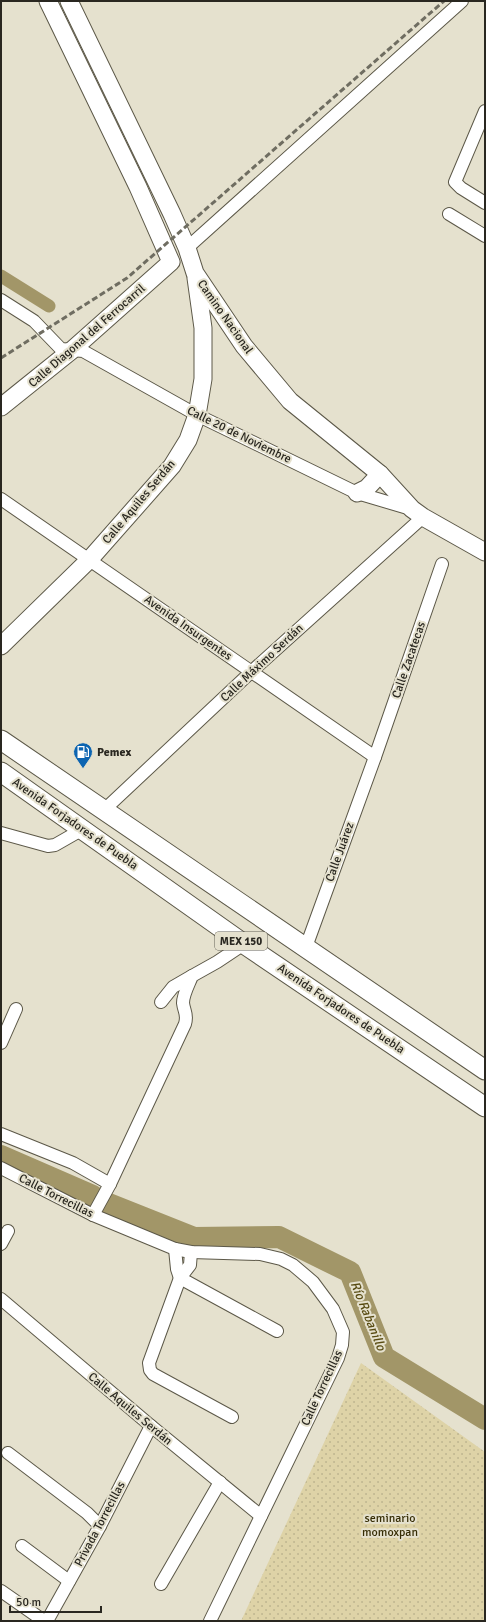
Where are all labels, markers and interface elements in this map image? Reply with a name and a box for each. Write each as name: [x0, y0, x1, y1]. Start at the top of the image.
street label: Camino Nacional: [194, 277, 256, 357]
street label: Calle Diagonal del Ferrocarril: [25, 281, 149, 391]
street label: Calle 20 de Noviembre: [184, 403, 294, 467]
street label: Calle Aquiles Serdán: [99, 457, 179, 547]
street label: Avenida Insurgentes: [141, 592, 235, 664]
street label: Calle Zacatecas: [389, 620, 429, 700]
street label: Calle Máximo Serdán: [218, 621, 306, 705]
fuel station icon: Pemex: [72, 741, 94, 769]
place label: Pemex: [97, 745, 131, 760]
street label: Avenida Forjadores de Puebla: [9, 775, 141, 873]
street label: Calle Juárez: [322, 820, 358, 884]
road number: MEX 150: [215, 932, 267, 950]
street label: Avenida Forjadores de Puebla: [274, 961, 408, 1057]
street label: Calle Torrecillas: [16, 1171, 96, 1221]
water label: Río Rabanillo: [347, 1279, 390, 1354]
street label: Calle Torrecillas: [298, 1348, 346, 1428]
street label: Calle Aquiles Serdán: [85, 1369, 175, 1449]
street label: Privada Torrecillas: [71, 1479, 129, 1569]
park label: seminario momoxpan: [362, 1511, 418, 1540]
scale bar: [10, 1588, 101, 1614]
text: 50 m: [16, 1595, 41, 1610]

